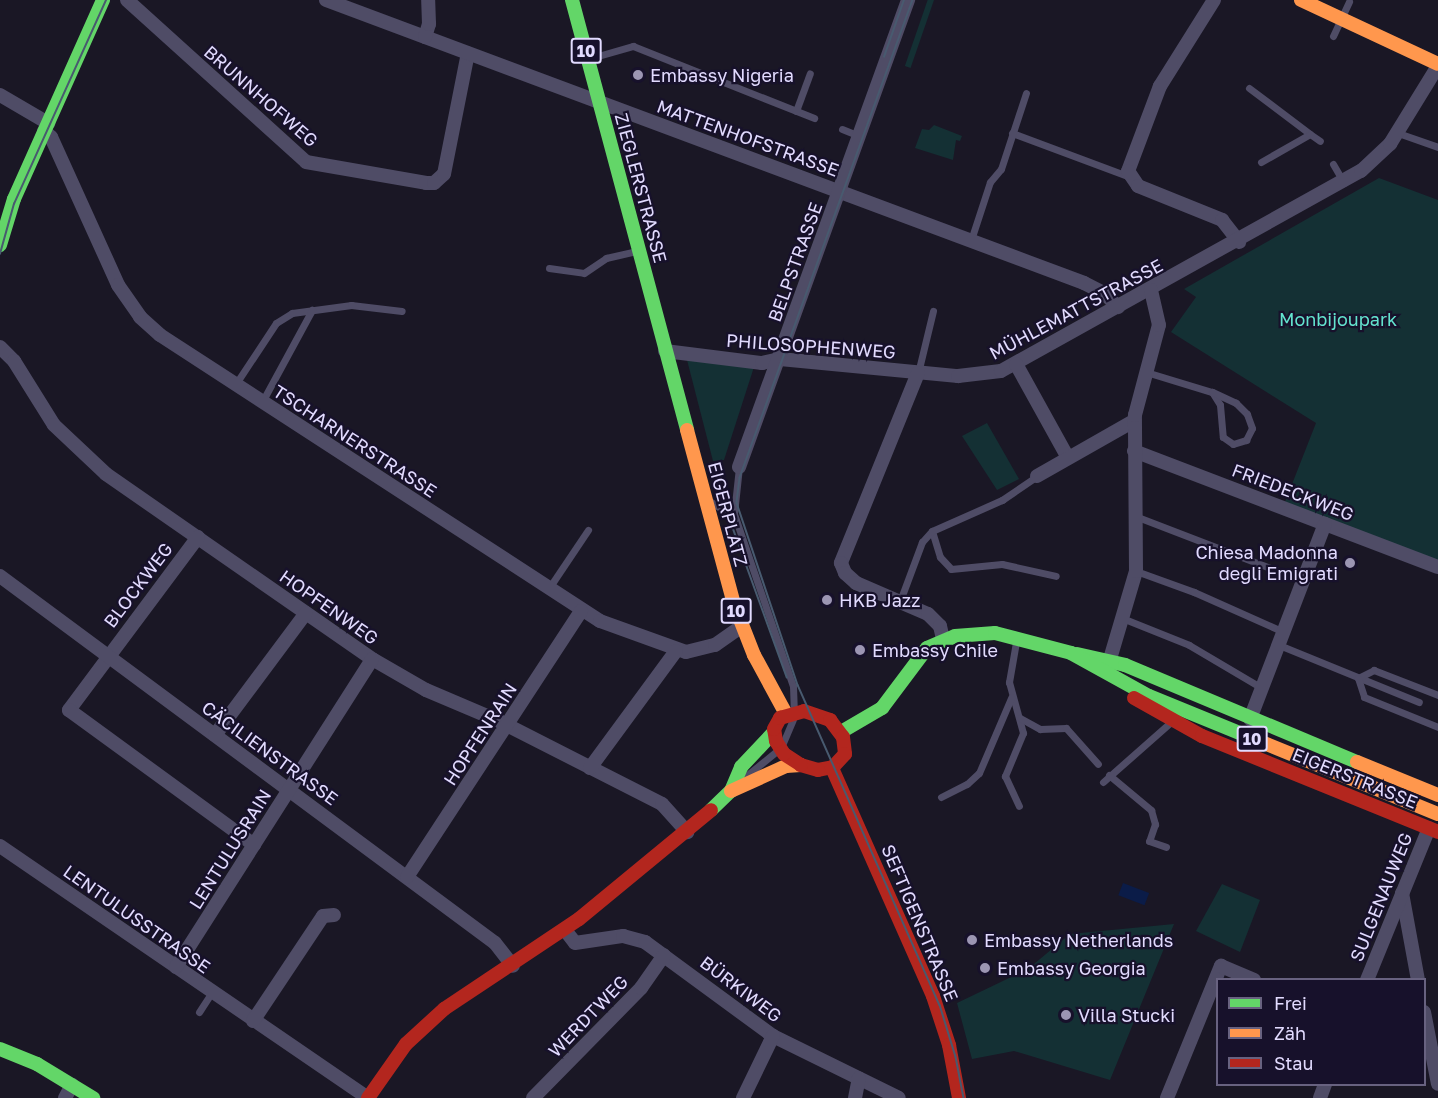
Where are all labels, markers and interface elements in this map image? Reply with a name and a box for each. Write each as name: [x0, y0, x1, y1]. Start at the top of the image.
road number: 10: [570, 38, 602, 64]
street label: BRUNNHOFWEG: [200, 41, 322, 151]
place label: Embassy Nigeria: [650, 64, 794, 86]
marker: Embassy Nigeria: [631, 68, 645, 82]
street label: MATTENHOFSTRASSE: [654, 95, 842, 181]
street label: ZIEGLERSTRASSE: [611, 111, 671, 265]
street label: BELPSTRASSE: [763, 199, 827, 325]
street label: MÜHLEMATTSTRASSE: [986, 254, 1166, 364]
park label: Monbijoupark: [1279, 308, 1397, 330]
street label: PHILOSOPHENWEG: [726, 329, 896, 363]
street label: TSCHARNERSTRASSE: [269, 380, 441, 502]
street label: EIGERPLATZ: [704, 459, 752, 569]
street label: FRIEDECKWEG: [1229, 459, 1357, 525]
street label: BLOCKWEG: [99, 538, 177, 632]
place label: Chiesa Madonna degli Emigrati: [1195, 542, 1338, 584]
marker: Chiesa Madonna degli Emigrati: [1343, 556, 1357, 570]
street label: HOPFENWEG: [276, 565, 382, 649]
place label: HKB Jazz: [839, 589, 920, 611]
marker: HKB Jazz: [820, 593, 834, 607]
road number: 10: [720, 598, 752, 624]
place label: Embassy Chile: [872, 639, 998, 661]
marker: Embassy Chile: [853, 643, 867, 657]
street label: HOPFENRAIN: [439, 679, 521, 789]
street label: CÄCILIENSTRASSE: [198, 696, 342, 810]
road number: 10: [1236, 726, 1268, 752]
street label: EIGERSTRASSE: [1289, 743, 1421, 813]
street label: LENTULUSRAIN: [184, 785, 276, 913]
street label: SULGENAUWEG: [1345, 829, 1417, 965]
street label: SEFTIGENSTRASSE: [877, 841, 963, 1005]
street label: LENTULUSSTRASSE: [59, 860, 215, 978]
place label: Embassy Netherlands: [984, 929, 1173, 951]
marker: Embassy Netherlands: [965, 933, 979, 947]
street label: BÜRKIWEG: [696, 951, 786, 1027]
place label: Embassy Georgia: [997, 957, 1146, 979]
marker: Embassy Georgia: [978, 961, 992, 975]
street label: WERDTWEG: [544, 971, 632, 1061]
legend: [1216, 978, 1426, 1086]
text: Frei: [1274, 992, 1307, 1014]
place label: Villa Stucki: [1078, 1004, 1175, 1026]
marker: Villa Stucki: [1059, 1008, 1073, 1022]
text: Zäh: [1274, 1022, 1306, 1044]
text: Stau: [1274, 1052, 1313, 1074]

